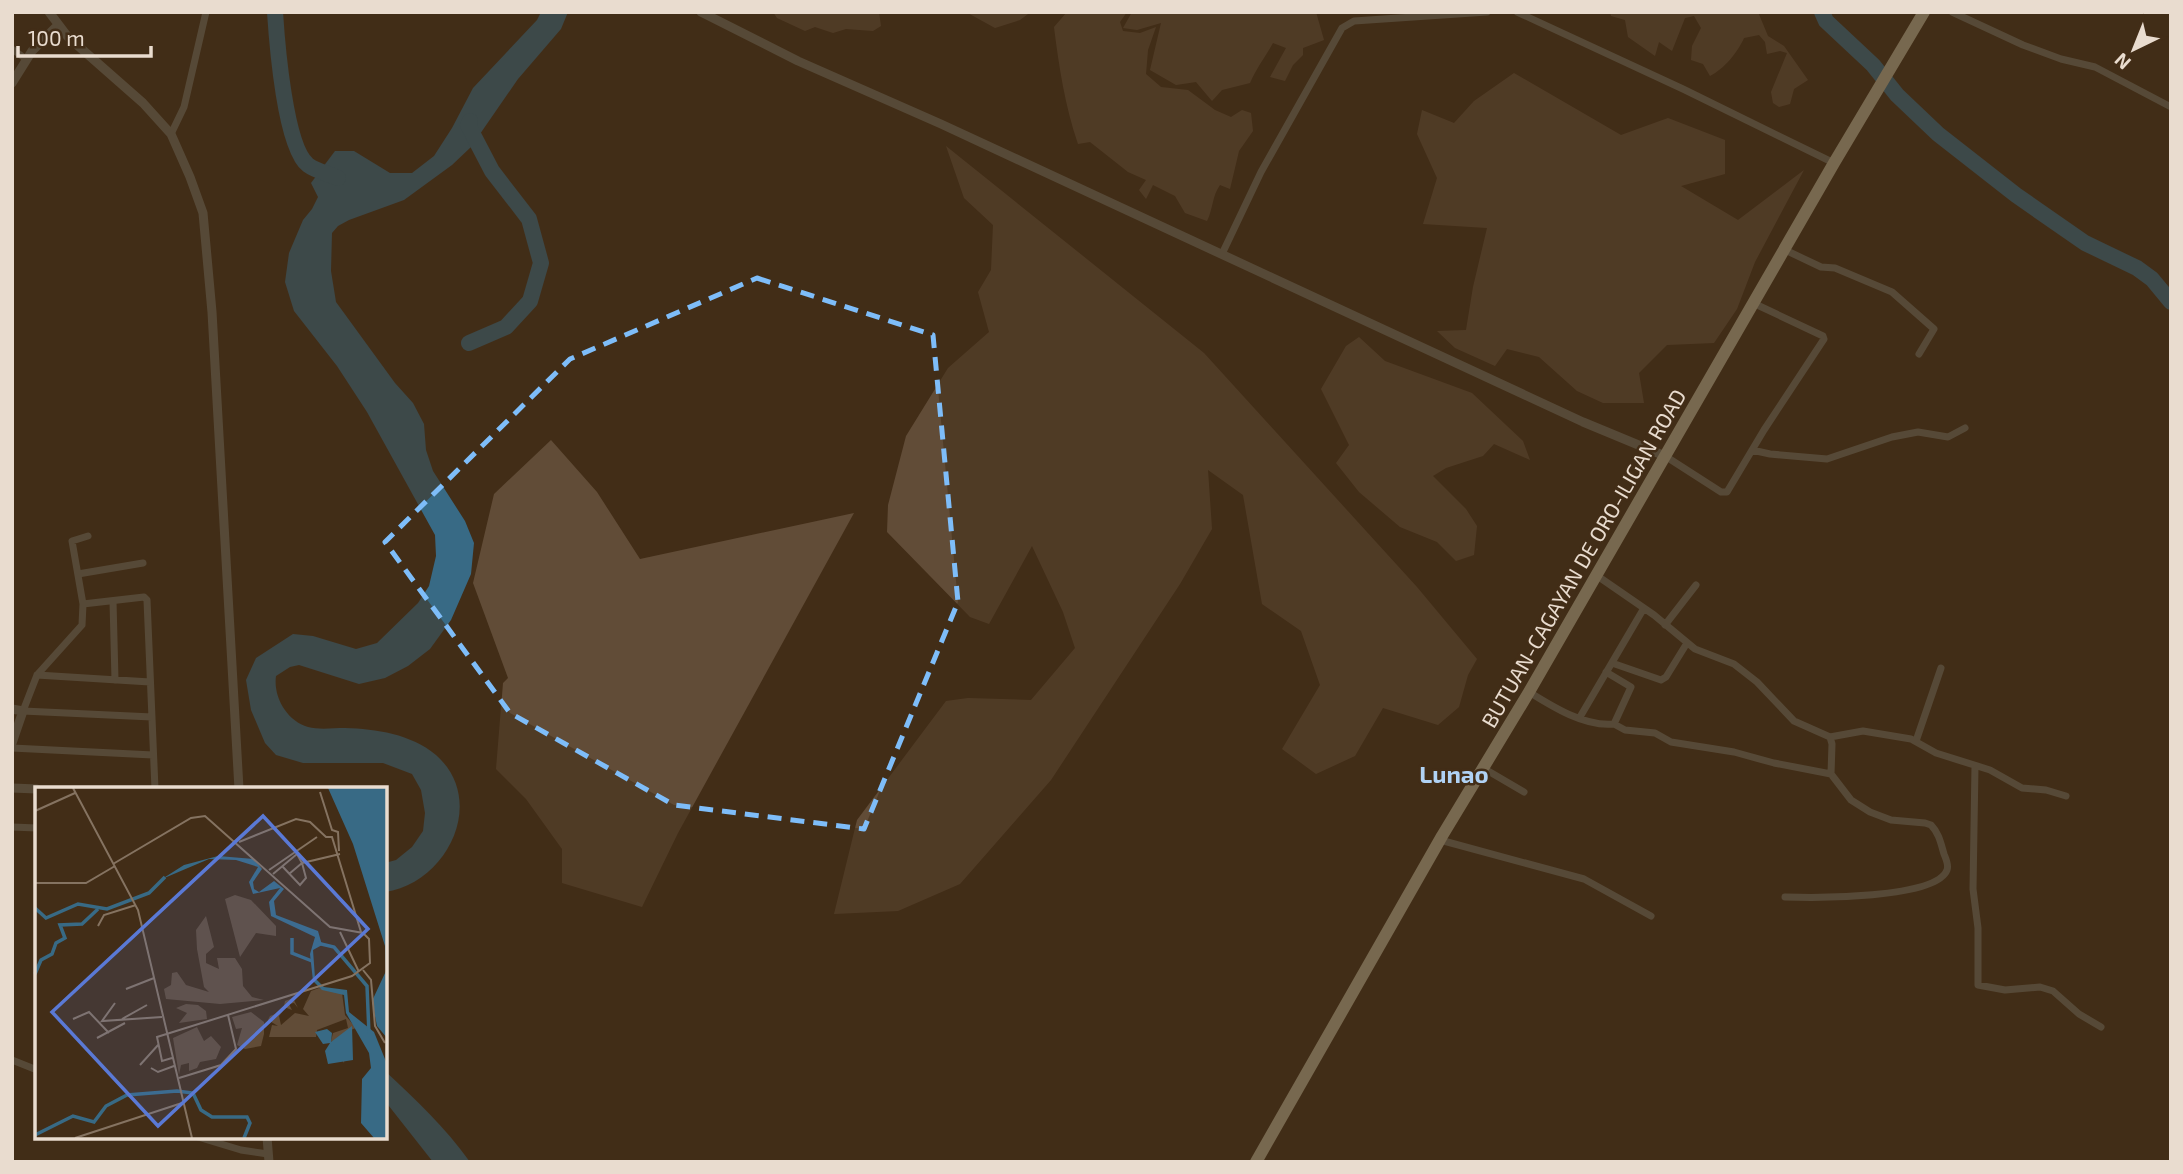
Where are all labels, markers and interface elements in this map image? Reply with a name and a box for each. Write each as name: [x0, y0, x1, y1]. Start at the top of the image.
scale bar: [18, 14, 150, 58]
north arrow: [2099, 14, 2169, 84]
text: 100 m: [28, 25, 85, 50]
text: N: [2109, 49, 2135, 75]
street label: BUTUAN-CAGAYAN DE ORO-ILIGAN ROAD: [1476, 385, 1690, 731]
district label: Lunao: [1419, 759, 1489, 788]
inset map: [35, 787, 387, 1139]

